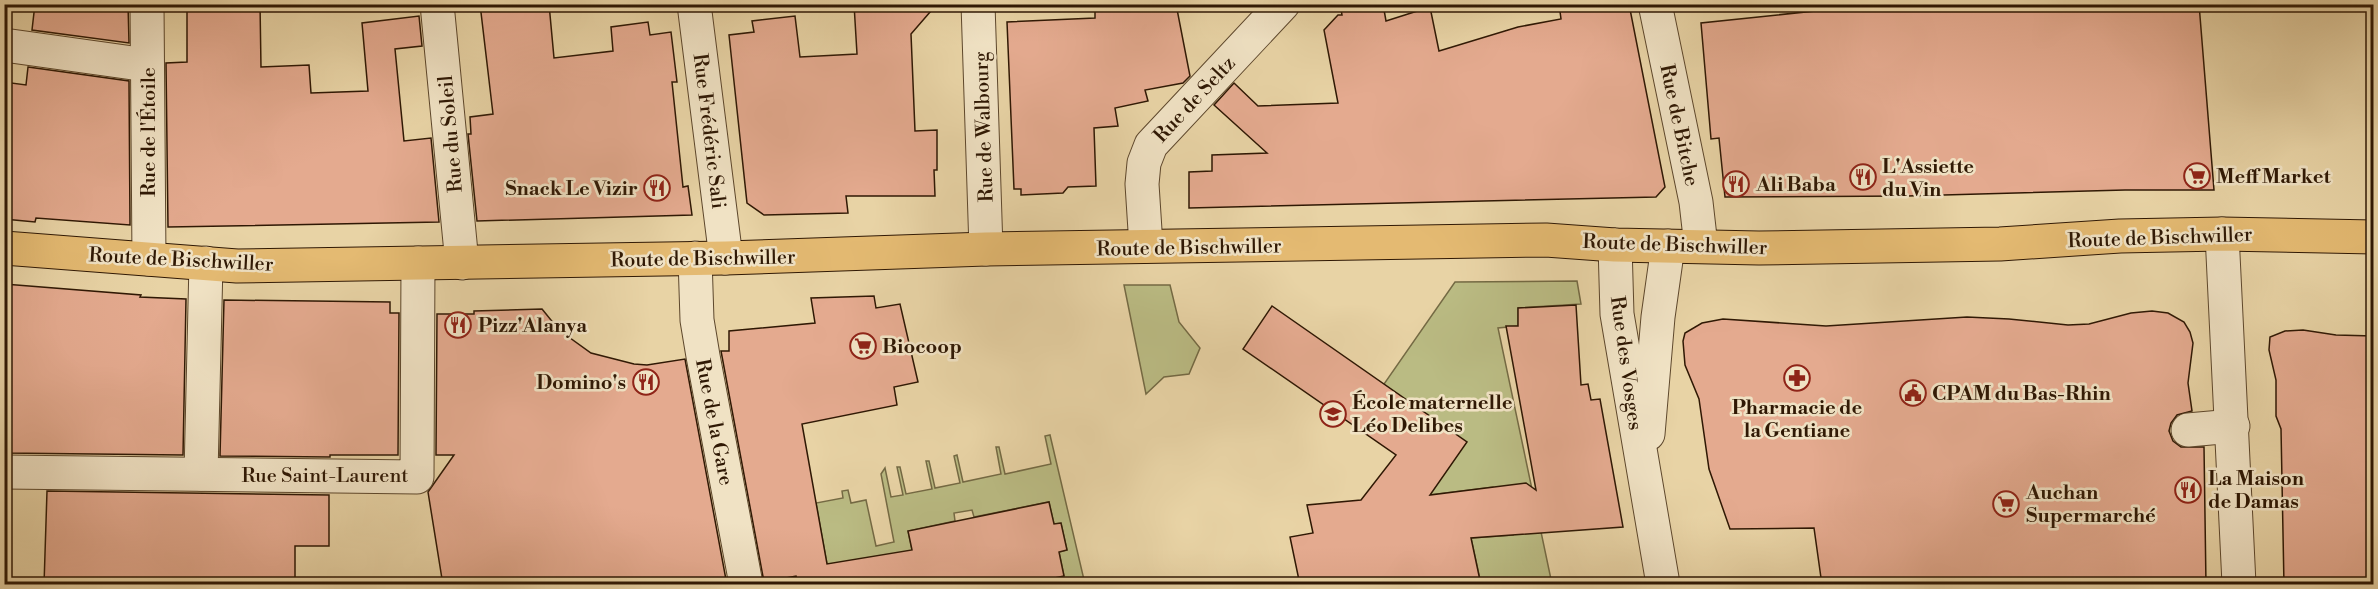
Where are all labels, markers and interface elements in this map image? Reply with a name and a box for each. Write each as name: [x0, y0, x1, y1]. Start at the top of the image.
street label: Rue de Walbourg: [969, 51, 1000, 203]
street label: Rue Frédéric Sali: [687, 52, 730, 211]
street label: Rue de Seltz: [1149, 52, 1241, 148]
street label: Rue de Bitche: [1653, 62, 1704, 189]
street label: Rue de l'Étoile: [136, 67, 162, 197]
street label: Rue du Soleil: [434, 74, 469, 194]
place label: L'Assiette du Vin: [1882, 155, 1974, 203]
supermarket icon: Meff Market: [2182, 161, 2212, 191]
restaurant icon: L'Assiette du Vin: [1848, 162, 1878, 192]
place label: Meff Market: [2216, 165, 2332, 190]
restaurant icon: Ali Baba: [1721, 169, 1751, 199]
restaurant icon: Snack Le Vizir: [642, 173, 672, 203]
place label: Ali Baba: [1755, 173, 1836, 198]
place label: Snack Le Vizir: [505, 177, 638, 202]
street label: Route de Bischwiller: [2067, 223, 2253, 254]
street label: Route de Bischwiller: [1582, 230, 1768, 261]
street label: Route de Bischwiller: [1096, 234, 1282, 263]
street label: Route de Bischwiller: [88, 243, 274, 278]
street label: Route de Bischwiller: [610, 245, 796, 274]
street label: Rue des Vosges: [1604, 294, 1647, 432]
restaurant icon: Pizz'Alanya: [443, 310, 473, 340]
place label: Pizz'Alanya: [478, 314, 587, 339]
supermarket icon: Biocoop: [848, 331, 878, 361]
place label: Biocoop: [882, 335, 962, 360]
street label: Rue de la Gare: [689, 357, 738, 488]
pharmacy icon: Pharmacie de la Gentiane: [1782, 363, 1812, 393]
restaurant icon: Domino's: [631, 367, 661, 397]
place label: Domino's: [536, 371, 626, 396]
public building icon: CPAM du Bas-Rhin: [1898, 378, 1928, 408]
place label: CPAM du Bas-Rhin: [1932, 382, 2111, 407]
place label: École maternelle Léo Delibes: [1352, 390, 1513, 439]
place label: Pharmacie de la Gentiane: [1732, 396, 1863, 444]
school or university icon: École maternelle Léo Delibes: [1318, 399, 1348, 429]
street label: Rue Saint-Laurent: [242, 464, 408, 489]
place label: La Maison de Damas: [2208, 467, 2305, 515]
restaurant icon: La Maison de Damas: [2173, 475, 2203, 505]
place label: Auchan Supermarché: [2025, 481, 2156, 529]
supermarket icon: Auchan Supermarché: [1991, 489, 2021, 519]

